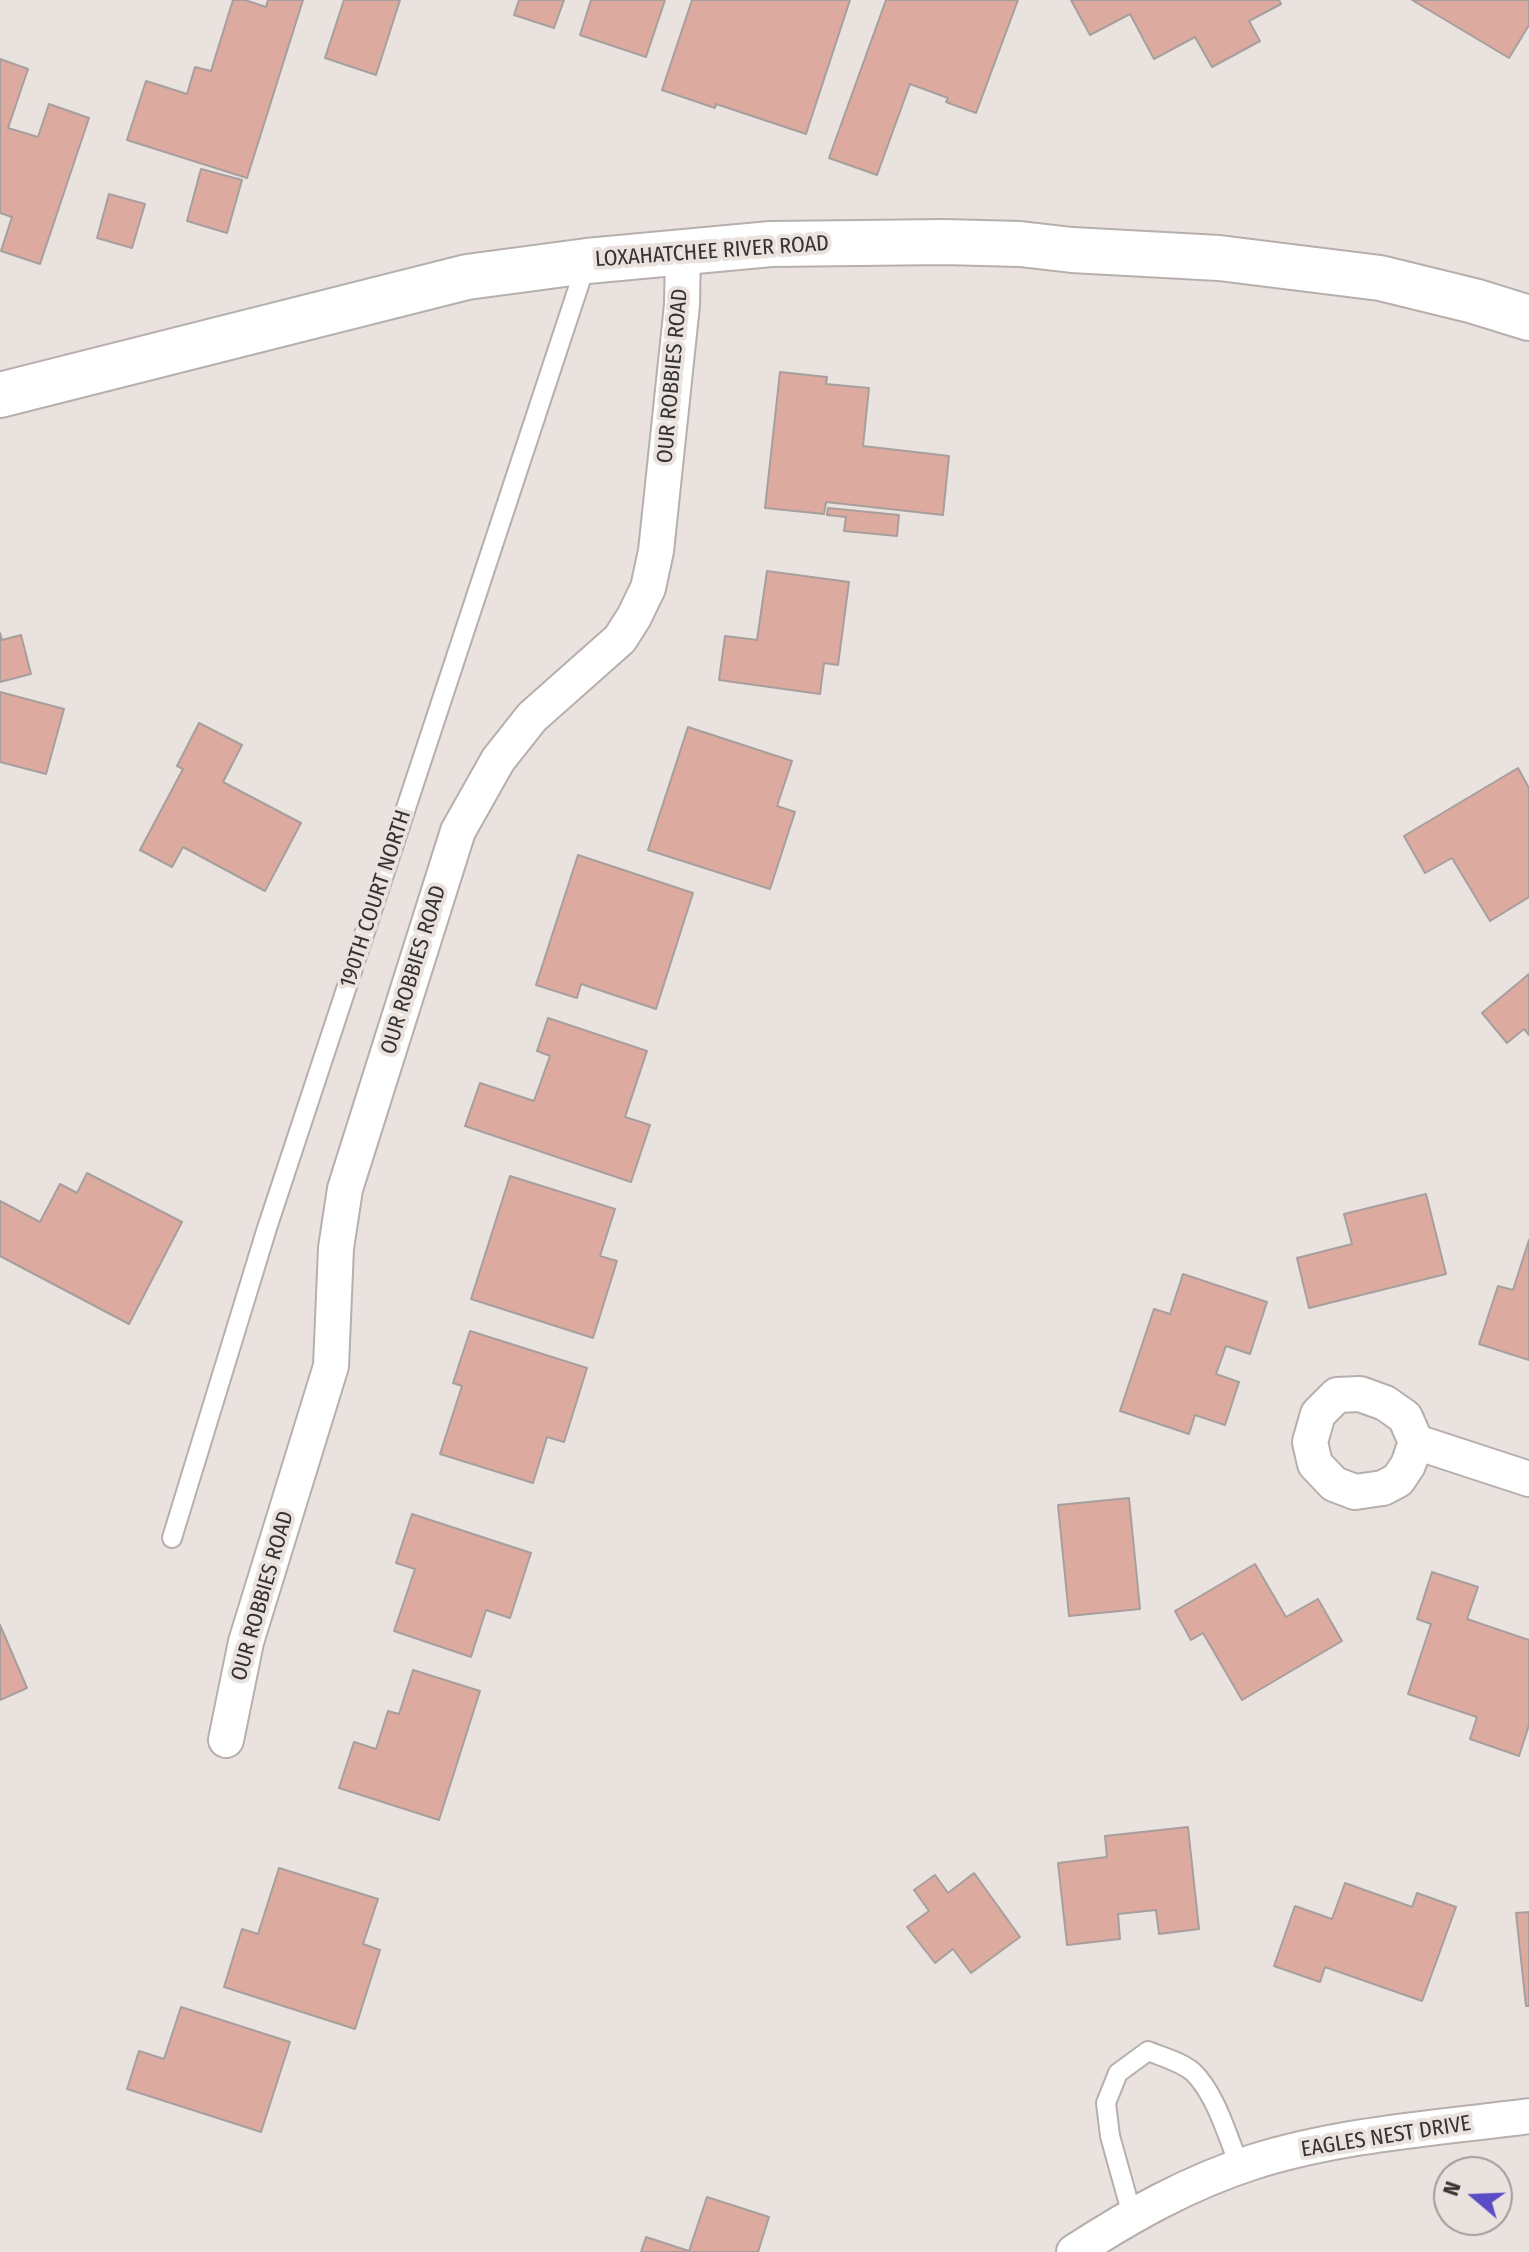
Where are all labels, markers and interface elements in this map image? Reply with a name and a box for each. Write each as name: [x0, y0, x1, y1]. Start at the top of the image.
street label: LOXAHATCHEE RIVER ROAD: [594, 231, 830, 273]
street label: OUR ROBBIES ROAD: [652, 288, 694, 464]
street label: 190TH COURT NORTH: [335, 807, 417, 991]
street label: OUR ROBBIES ROAD: [376, 882, 452, 1058]
street label: OUR ROBBIES ROAD: [226, 1508, 300, 1684]
street label: EAGLES NEST DRIVE: [1299, 2111, 1473, 2163]
north arrow: [1433, 2156, 1513, 2236]
text: N: [1437, 2178, 1467, 2199]

